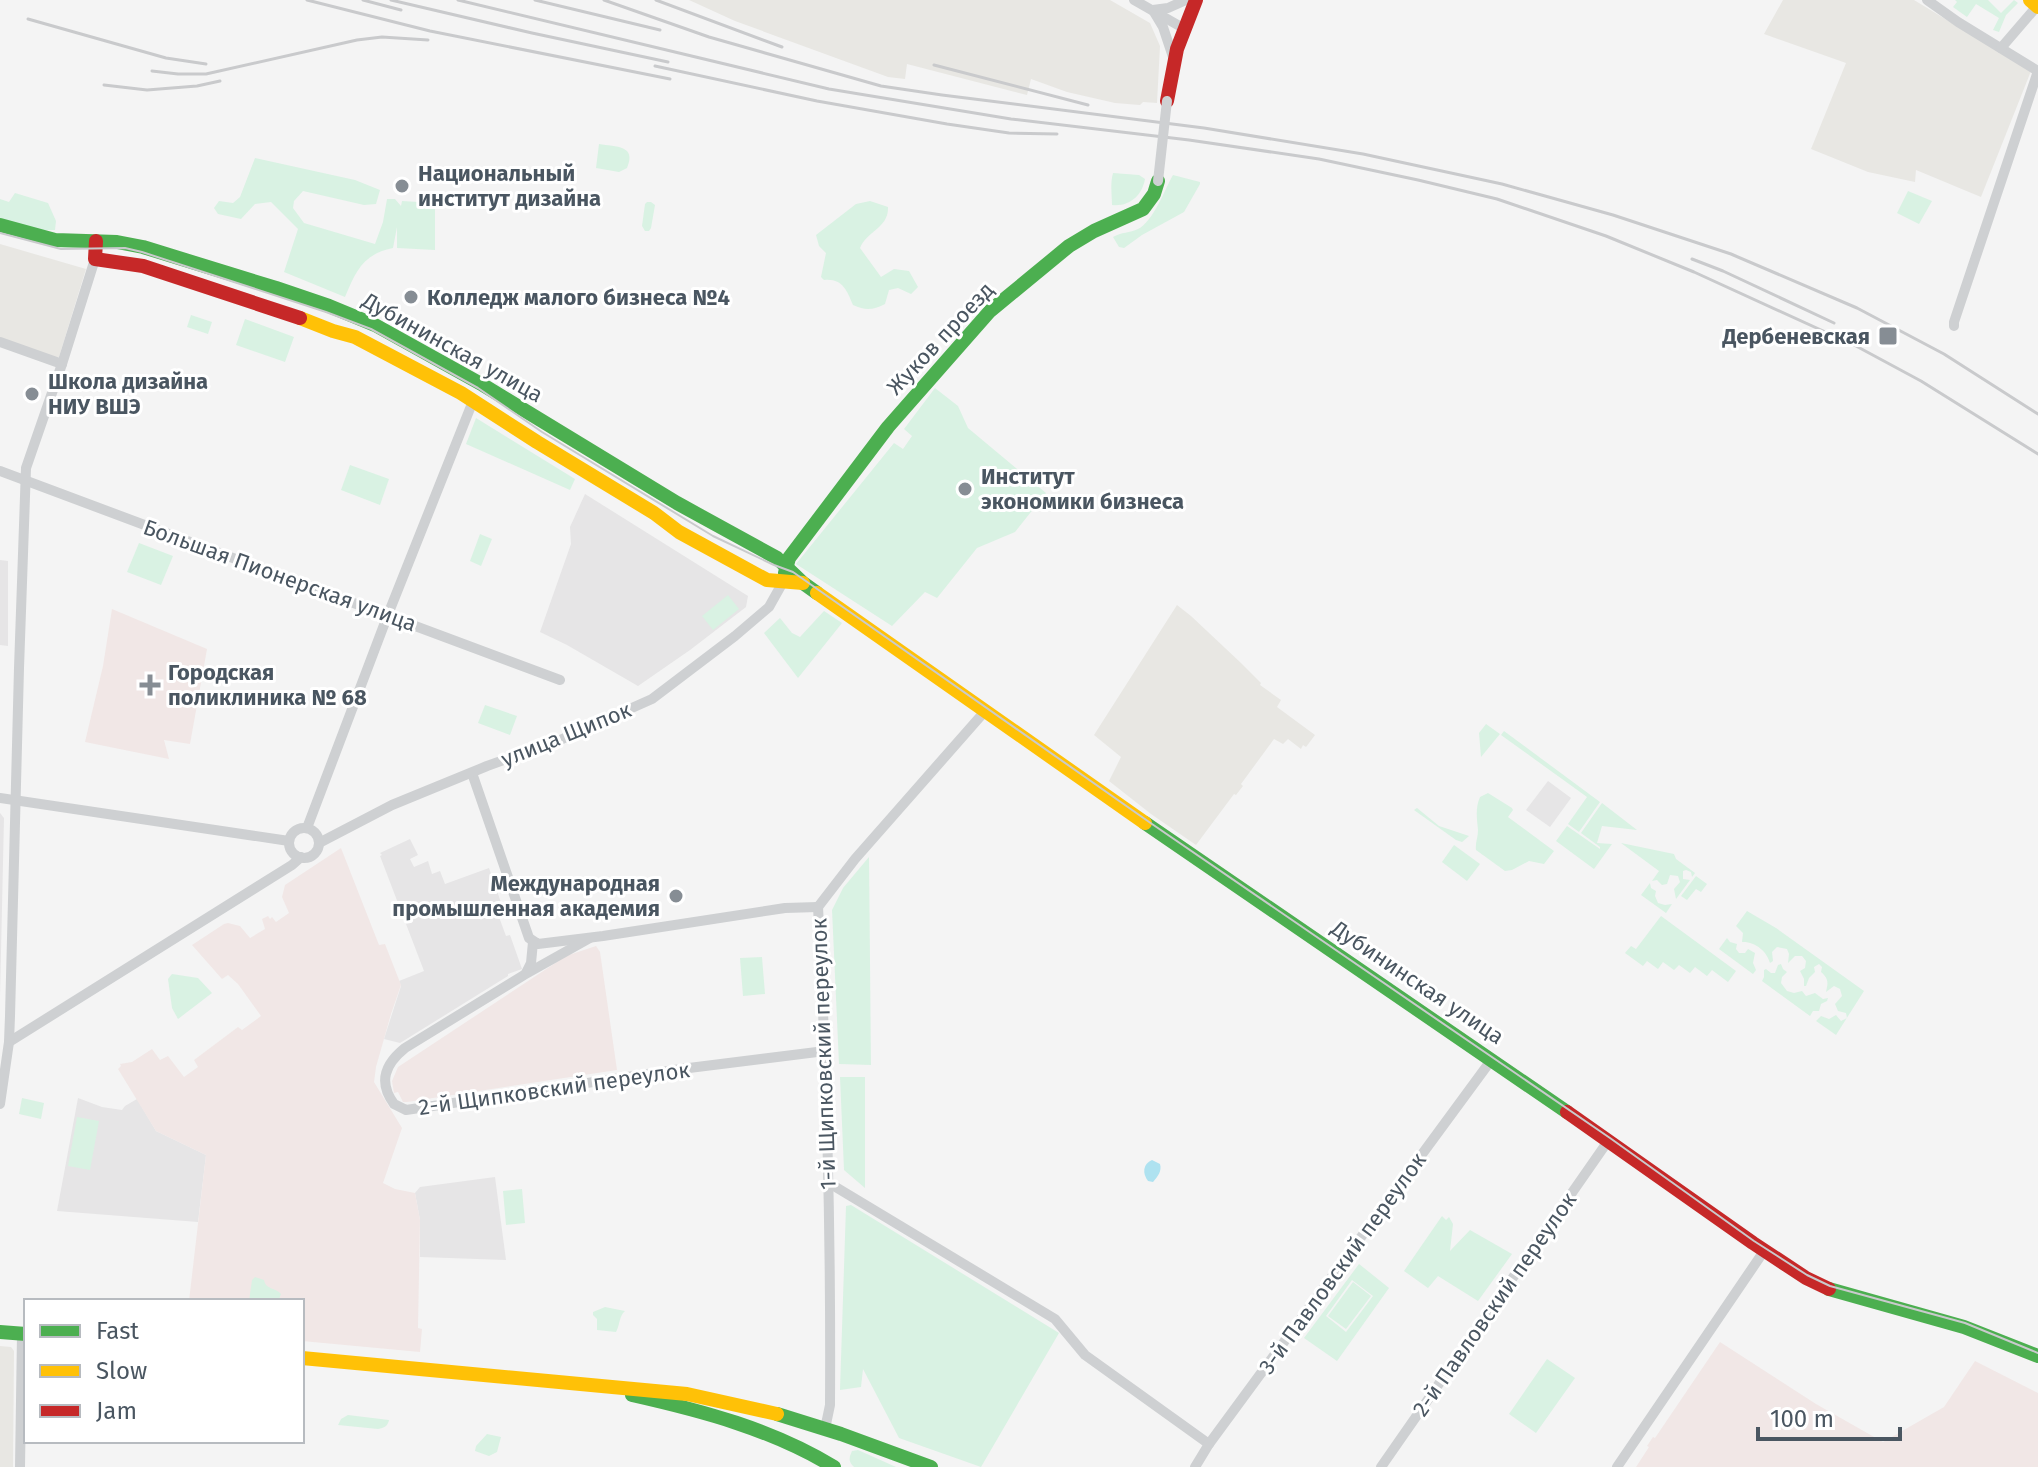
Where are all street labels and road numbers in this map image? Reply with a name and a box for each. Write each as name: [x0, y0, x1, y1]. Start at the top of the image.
street label: Жуков проезд: [881, 276, 999, 400]
street label: Дубининская улица: [357, 286, 548, 408]
street label: Большая Пионерская улица: [140, 513, 420, 638]
street label: улица Щипок: [497, 696, 636, 773]
street label: Дубининская улица: [1326, 914, 1509, 1050]
street label: 1-й Щипковский переулок: [805, 917, 842, 1190]
street label: 2-й Щипковский переулок: [417, 1056, 692, 1121]
street label: 3-й Павловский переулок: [1253, 1147, 1432, 1379]
street label: 2-й Павловский переулок: [1407, 1187, 1582, 1421]

